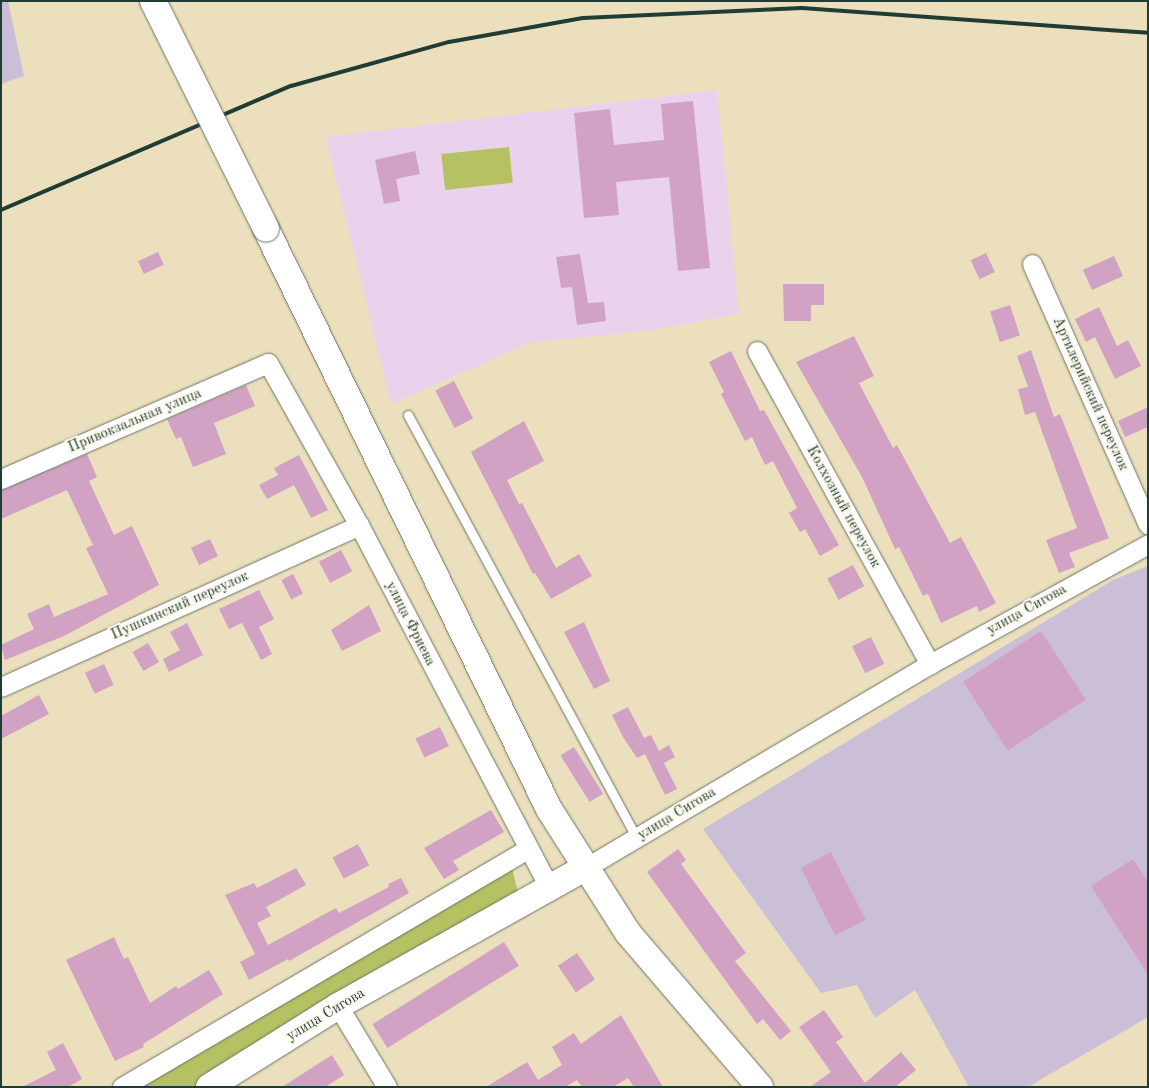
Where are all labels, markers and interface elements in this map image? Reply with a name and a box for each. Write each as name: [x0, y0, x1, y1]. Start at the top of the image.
street label: Артилерийский переулок: [1048, 314, 1132, 474]
street label: Привокзальная улица: [65, 385, 205, 457]
street label: Колхозный переулок: [802, 443, 884, 571]
street label: Пушкинский переулок: [108, 568, 252, 644]
street label: улица Фриева: [381, 579, 439, 669]
street label: улица Сигова: [984, 581, 1070, 639]
street label: улица Сигова: [634, 783, 720, 845]
street label: улица Сигова: [283, 984, 369, 1046]

